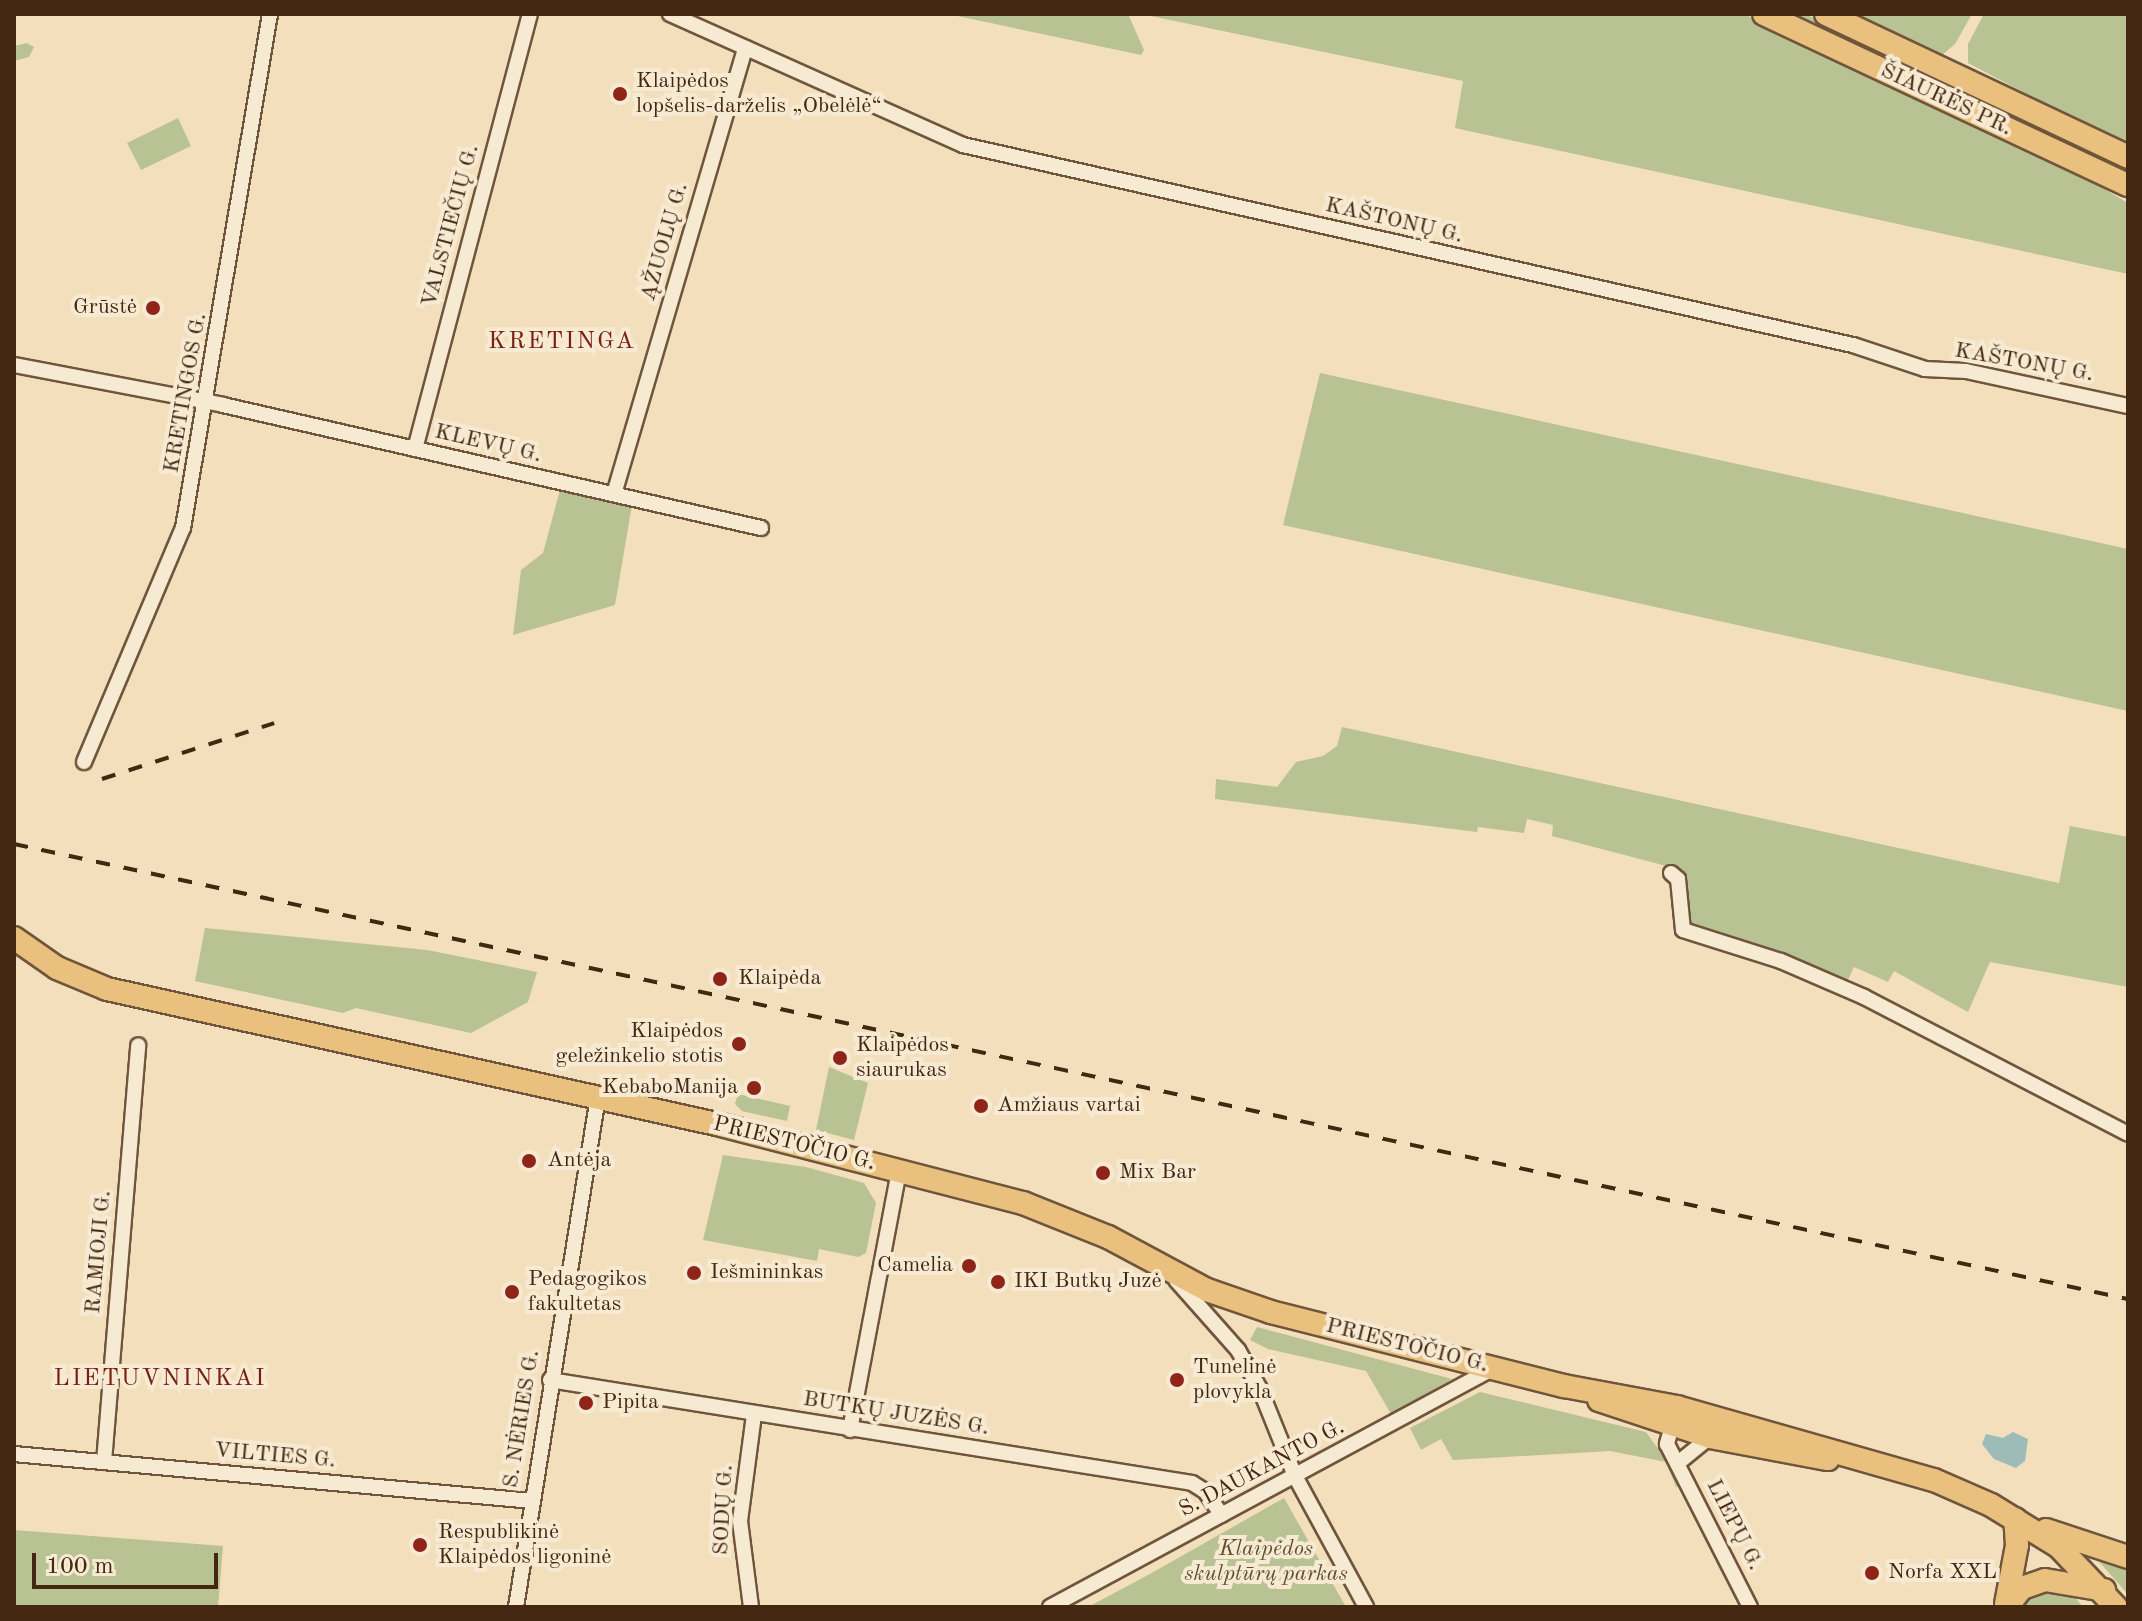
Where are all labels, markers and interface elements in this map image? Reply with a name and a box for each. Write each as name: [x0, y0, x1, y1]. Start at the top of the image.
street label: ŠIAURĖS PR.: [1876, 58, 2016, 142]
place label: Klaipėdos lopšelis-darželis „Obelėlė“: [636, 68, 882, 120]
marker: Klaipėdos lopšelis-darželis „Obelėlė“: [611, 85, 629, 103]
street label: VALSTIEČIŲ G.: [417, 142, 485, 310]
street label: ĄŽUOLŲ G.: [636, 180, 694, 304]
street label: KAŠTONŲ G.: [1323, 192, 1465, 250]
place label: Grūstė: [73, 295, 137, 321]
marker: Grūstė: [144, 299, 162, 317]
street label: KRETINGOS G.: [159, 311, 213, 475]
district label: KRETINGA: [488, 329, 636, 357]
street label: KAŠTONŲ G.: [1953, 338, 2095, 388]
street label: KLEVŲ G.: [432, 419, 544, 469]
place label: Klaipėda: [738, 966, 821, 992]
marker: Klaipėda: [709, 968, 731, 990]
place label: Klaipėdos geležinkelio stotis: [556, 1018, 723, 1070]
place label: Klaipėdos siaurukas: [856, 1032, 949, 1084]
marker: Klaipėdos geležinkelio stotis: [730, 1035, 748, 1053]
marker: Klaipėdos siaurukas: [831, 1049, 849, 1067]
place label: KebaboManija: [602, 1075, 738, 1101]
marker: KebaboManija: [745, 1079, 763, 1097]
place label: Amžiaus vartai: [997, 1093, 1141, 1119]
marker: Amžiaus vartai: [972, 1097, 990, 1115]
street label: PRIESTOČIO G.: [710, 1111, 878, 1177]
place label: Antėja: [547, 1148, 611, 1174]
marker: Antėja: [518, 1150, 540, 1172]
place label: Mix Bar: [1119, 1160, 1196, 1186]
marker: Mix Bar: [1094, 1164, 1112, 1182]
street label: RAMIOJI G.: [80, 1189, 118, 1315]
place label: Camelia: [877, 1253, 953, 1279]
marker: Camelia: [960, 1257, 978, 1275]
place label: Iešmininkas: [710, 1260, 823, 1286]
marker: Iešmininkas: [685, 1264, 703, 1282]
place label: Pedagogikos fakultetas: [528, 1266, 647, 1318]
place label: IKI Butkų Juzė: [1014, 1269, 1162, 1295]
marker: IKI Butkų Juzė: [989, 1273, 1007, 1291]
marker: Pedagogikos fakultetas: [503, 1283, 521, 1301]
street label: PRIESTOČIO G.: [1323, 1313, 1491, 1379]
street label: S. NĖRIES G.: [498, 1348, 546, 1490]
place label: Tunelinė plovykla: [1193, 1354, 1276, 1406]
district label: LIETUVNINKAI: [54, 1366, 266, 1394]
marker: Tunelinė plovykla: [1168, 1371, 1186, 1389]
street label: BUTKŲ JUZĖS G.: [801, 1386, 991, 1442]
place label: Pipita: [602, 1390, 659, 1416]
marker: Pipita: [577, 1394, 595, 1412]
street label: S. DAUKANTO G.: [1175, 1414, 1349, 1524]
street label: VILTIES G.: [213, 1438, 337, 1474]
street label: SODŲ G.: [708, 1464, 740, 1556]
street label: LIEPŲ G.: [1700, 1475, 1768, 1575]
place label: Respublikinė Klaipėdos ligoninė: [438, 1519, 611, 1570]
marker: Respublikinė Klaipėdos ligoninė: [409, 1534, 431, 1556]
park label: Klaipėdos skulptūrų parkas: [1184, 1536, 1348, 1588]
scale bar: [36, 1537, 222, 1587]
text: 100 m: [46, 1555, 114, 1579]
place label: Norfa XXL: [1888, 1560, 1997, 1586]
marker: Norfa XXL: [1863, 1564, 1881, 1582]

